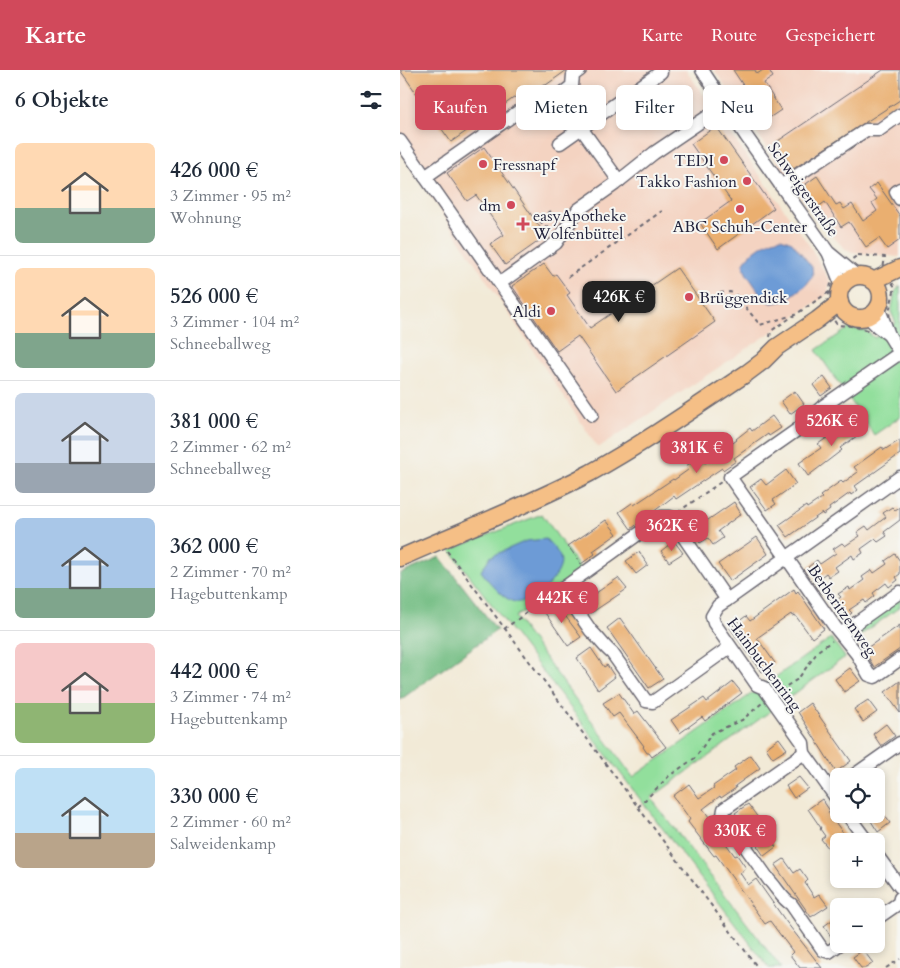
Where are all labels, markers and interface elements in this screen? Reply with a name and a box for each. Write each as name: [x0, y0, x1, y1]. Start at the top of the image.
text: Karte: [25, 19, 86, 52]
text: Karte: [642, 23, 683, 48]
text: Route: [711, 23, 757, 48]
text: Gespeichert: [785, 23, 875, 48]
chip: Kaufen: [415, 85, 506, 130]
chip: Mieten: [516, 85, 606, 130]
chip: Filter: [616, 85, 693, 130]
chip: Neu: [703, 85, 772, 130]
text: 6 Objekte: [15, 86, 109, 115]
icon: filters: [357, 86, 385, 114]
street label: Schweigerstraße: [762, 138, 844, 241]
place label: TEDI: [674, 150, 714, 172]
place label: Fressnapf: [493, 154, 558, 176]
marker: TEDI: [718, 154, 730, 166]
text: 426 000 €: [170, 156, 258, 185]
marker: Fressnapf: [477, 158, 489, 170]
icon: home: [55, 163, 115, 223]
place label: Takko Fashion: [636, 171, 737, 193]
marker: Takko Fashion: [741, 175, 753, 187]
text: 3 Zimmer · 95 m²: [170, 185, 291, 207]
place label: dm: [479, 195, 501, 217]
marker: dm: [505, 199, 517, 211]
marker: ABC Schuh-Center: [734, 203, 746, 215]
place label: easyApotheke Wolfenbüttel: [532, 205, 626, 245]
text: Wohnung: [170, 207, 241, 229]
place label: ABC Schuh-Center: [673, 216, 807, 238]
marker: easyApotheke Wolfenbüttel: [517, 218, 529, 230]
pin: 426K €: [578, 280, 660, 323]
text: 526 000 €: [170, 282, 258, 311]
text: 426K €: [593, 286, 645, 308]
place label: Brüggendick: [699, 287, 788, 309]
icon: home: [55, 288, 115, 348]
marker: Brüggendick: [683, 291, 695, 303]
place label: Aldi: [513, 301, 542, 323]
marker: Aldi: [545, 305, 557, 317]
text: 3 Zimmer · 104 m²: [170, 311, 299, 333]
text: Schneeballweg: [170, 333, 270, 355]
pin: 526K €: [791, 404, 873, 447]
text: 381 000 €: [170, 407, 258, 436]
text: 526K €: [806, 410, 858, 432]
icon: home: [55, 413, 115, 473]
pin: 381K €: [656, 432, 738, 474]
text: 2 Zimmer · 62 m²: [170, 436, 291, 458]
text: 381K €: [671, 437, 723, 459]
text: Schneeballweg: [170, 458, 270, 480]
pin: 362K €: [631, 510, 713, 552]
text: 362K €: [646, 515, 698, 537]
text: 362 000 €: [170, 532, 258, 561]
icon: home: [55, 538, 115, 598]
street label: Berberitzenweg: [802, 560, 882, 661]
text: 2 Zimmer · 70 m²: [170, 561, 291, 583]
pin: 442K €: [521, 582, 603, 624]
text: Hagebuttenkamp: [170, 583, 288, 605]
text: 442K €: [536, 587, 588, 609]
street label: Hainbuchenring: [722, 613, 807, 716]
text: 442 000 €: [170, 657, 258, 686]
icon: home: [55, 663, 115, 723]
text: 3 Zimmer · 74 m²: [170, 686, 291, 708]
text: Hagebuttenkamp: [170, 708, 288, 730]
map controls: [830, 768, 885, 953]
button: locate: [830, 768, 885, 823]
text: 330 000 €: [170, 782, 258, 811]
icon: home: [55, 788, 115, 848]
text: 2 Zimmer · 60 m²: [170, 811, 291, 833]
pin: 330K €: [699, 814, 781, 857]
text: 330K €: [714, 820, 766, 842]
text: Salweidenkamp: [170, 833, 276, 855]
button: +: [830, 833, 885, 888]
button: −: [830, 898, 885, 953]

